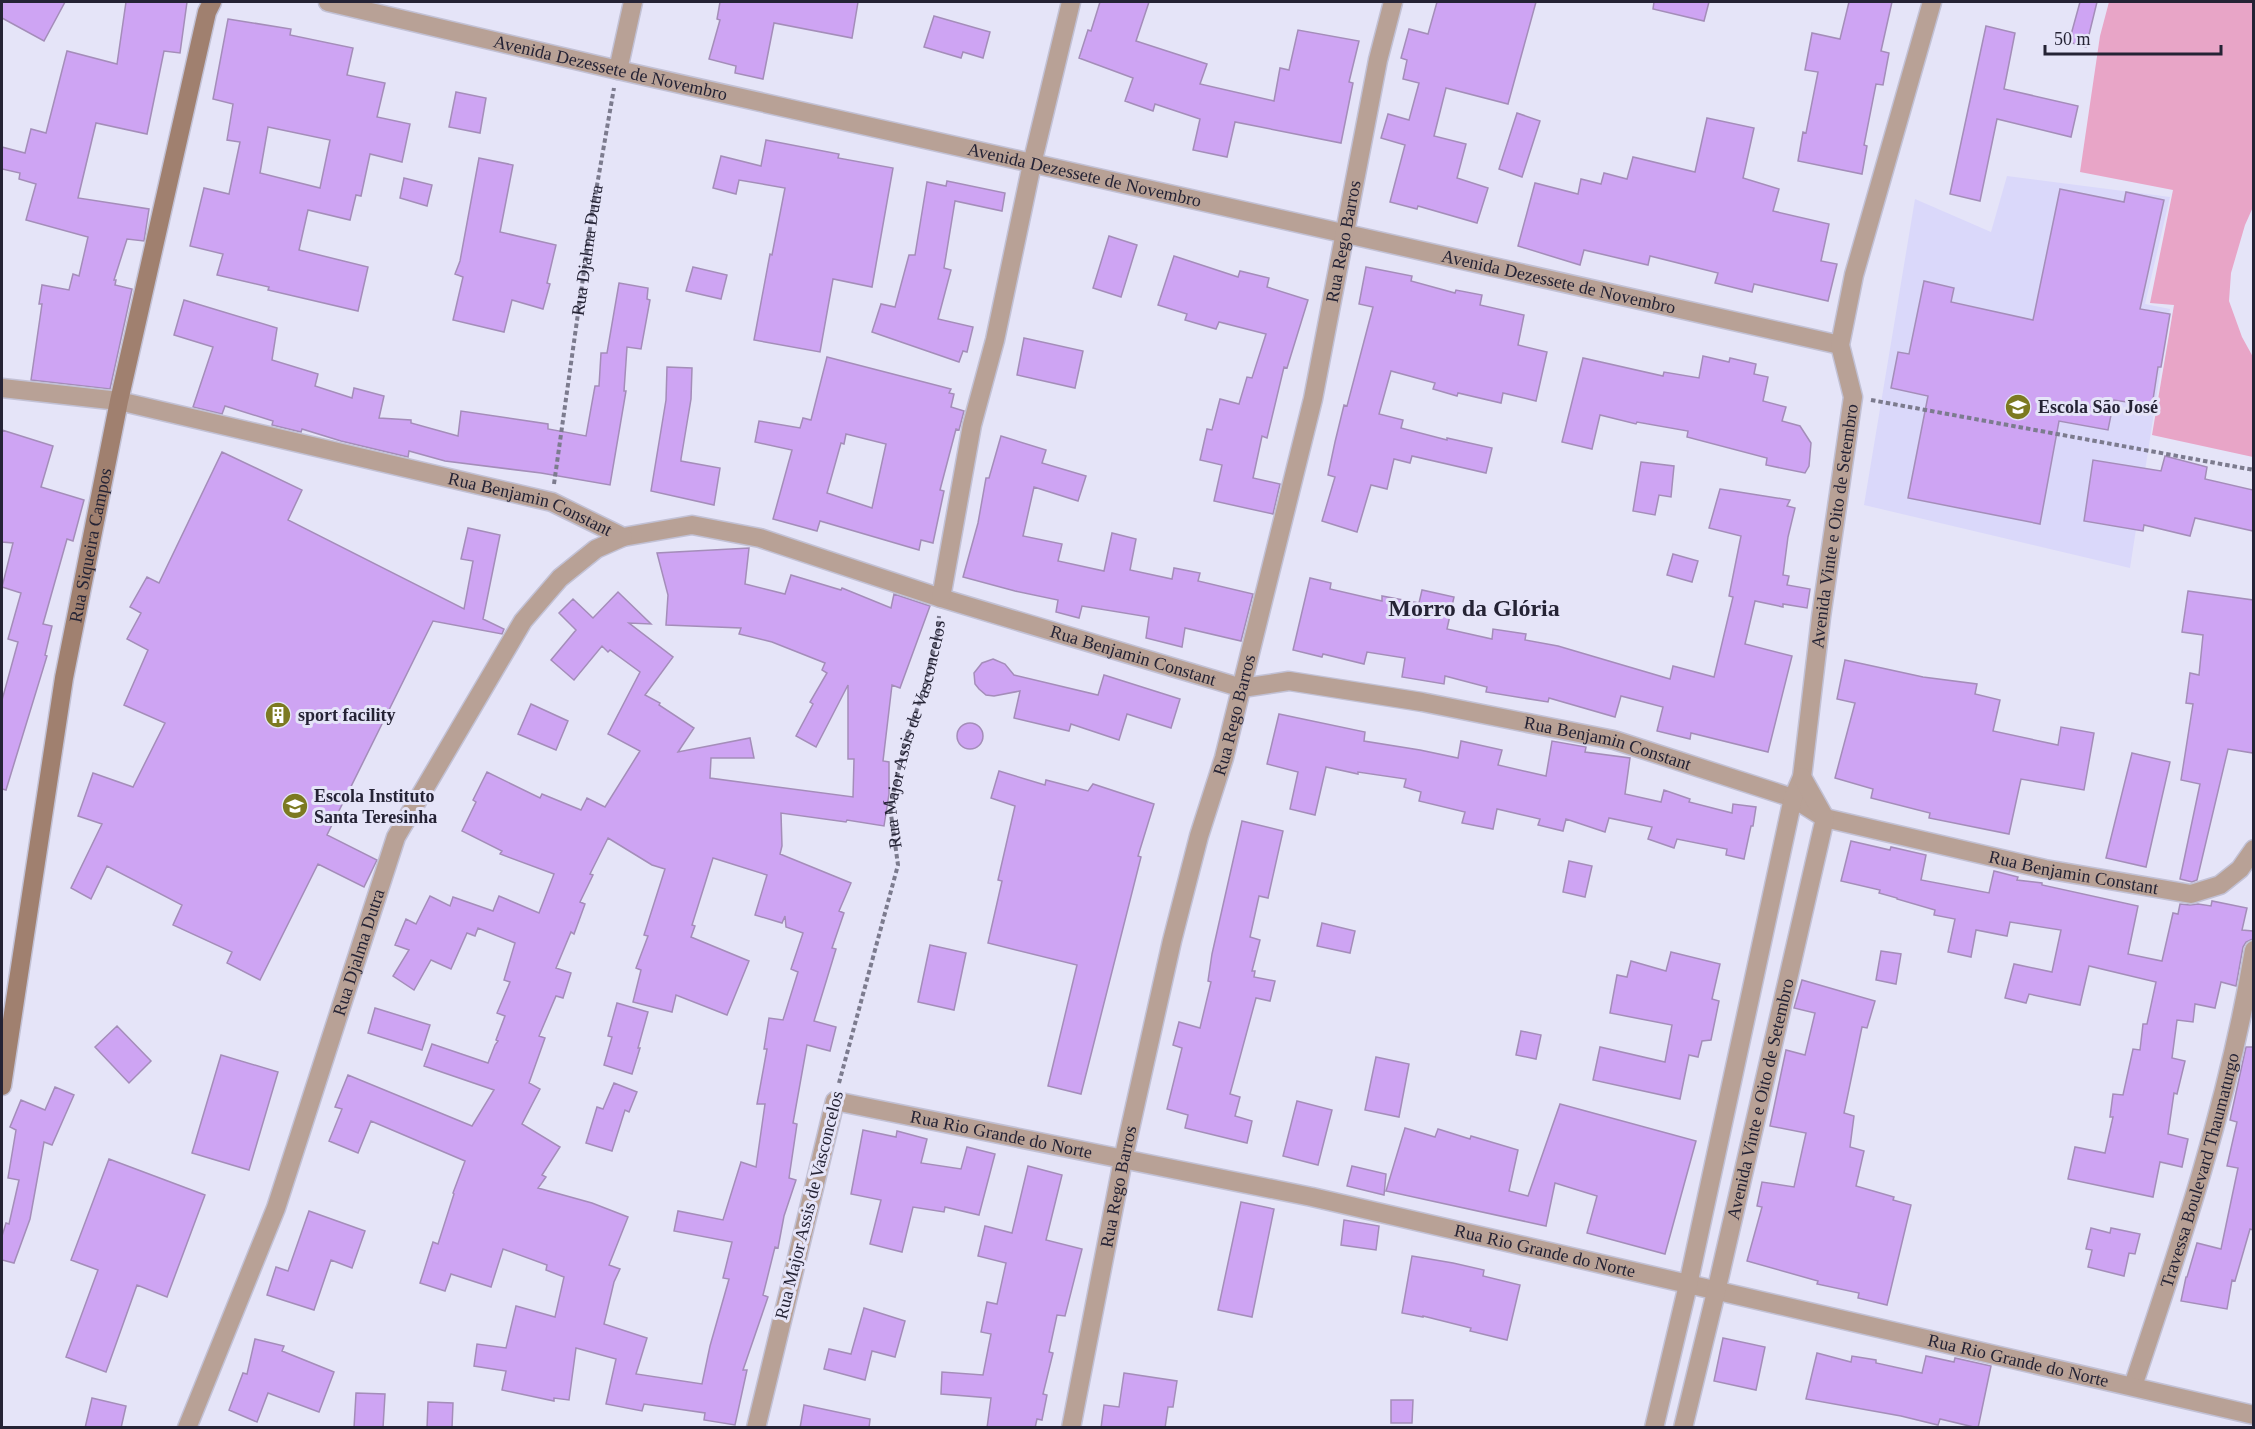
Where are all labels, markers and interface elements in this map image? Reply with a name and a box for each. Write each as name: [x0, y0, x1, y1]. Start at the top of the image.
scale bar: [2045, 18, 2220, 56]
text: 50 m: [2054, 29, 2091, 49]
street label: Avenida Dezessete de Novembro: [492, 31, 729, 104]
street label: Avenida Dezessete de Novembro: [966, 139, 1203, 211]
street label: Rua Rego Barros: [1322, 179, 1365, 304]
street label: Rua Djalma Dutra: [568, 183, 607, 317]
street label: Avenida Dezessete de Novembro: [1440, 246, 1678, 318]
school or university icon: Escola São José: [2003, 392, 2033, 422]
place label: Escola São José: [2038, 397, 2158, 417]
street label: Avenida Vinte e Oito de Setembro: [1807, 402, 1862, 650]
street label: Rua Siqueira Campos: [65, 466, 115, 624]
street label: Rua Benjamin Constant: [446, 468, 615, 540]
district label: Morro da Glória: [1388, 595, 1560, 621]
street label: Rua Major Assis de Vasconcelos: [879, 620, 949, 850]
street label: Rua Benjamin Constant: [1048, 621, 1218, 690]
street label: Rua Rego Barros: [1209, 652, 1259, 778]
building icon: sport facility: [263, 700, 293, 730]
place label: sport facility: [298, 705, 395, 725]
street label: Rua Benjamin Constant: [1522, 712, 1694, 774]
place label: Escola Instituto Santa Teresinha: [314, 786, 437, 827]
school or university icon: Escola Instituto Santa Teresinha: [280, 791, 310, 821]
street label: Rua Benjamin Constant: [1987, 846, 2160, 898]
street label: Rua Djalma Dutra: [329, 886, 389, 1018]
street label: Avenida Vinte e Oito de Setembro: [1723, 976, 1798, 1222]
street label: Travessa Boulevard Thaumaturgo: [2156, 1051, 2243, 1290]
street label: Rua Major Assis de Vasconcelos: [771, 1089, 847, 1321]
street label: Rua Rio Grande do Norte: [909, 1106, 1094, 1163]
street label: Rua Rego Barros: [1096, 1124, 1140, 1249]
street label: Rua Rio Grande do Norte: [1452, 1220, 1637, 1281]
street label: Rua Rio Grande do Norte: [1926, 1330, 2111, 1391]

